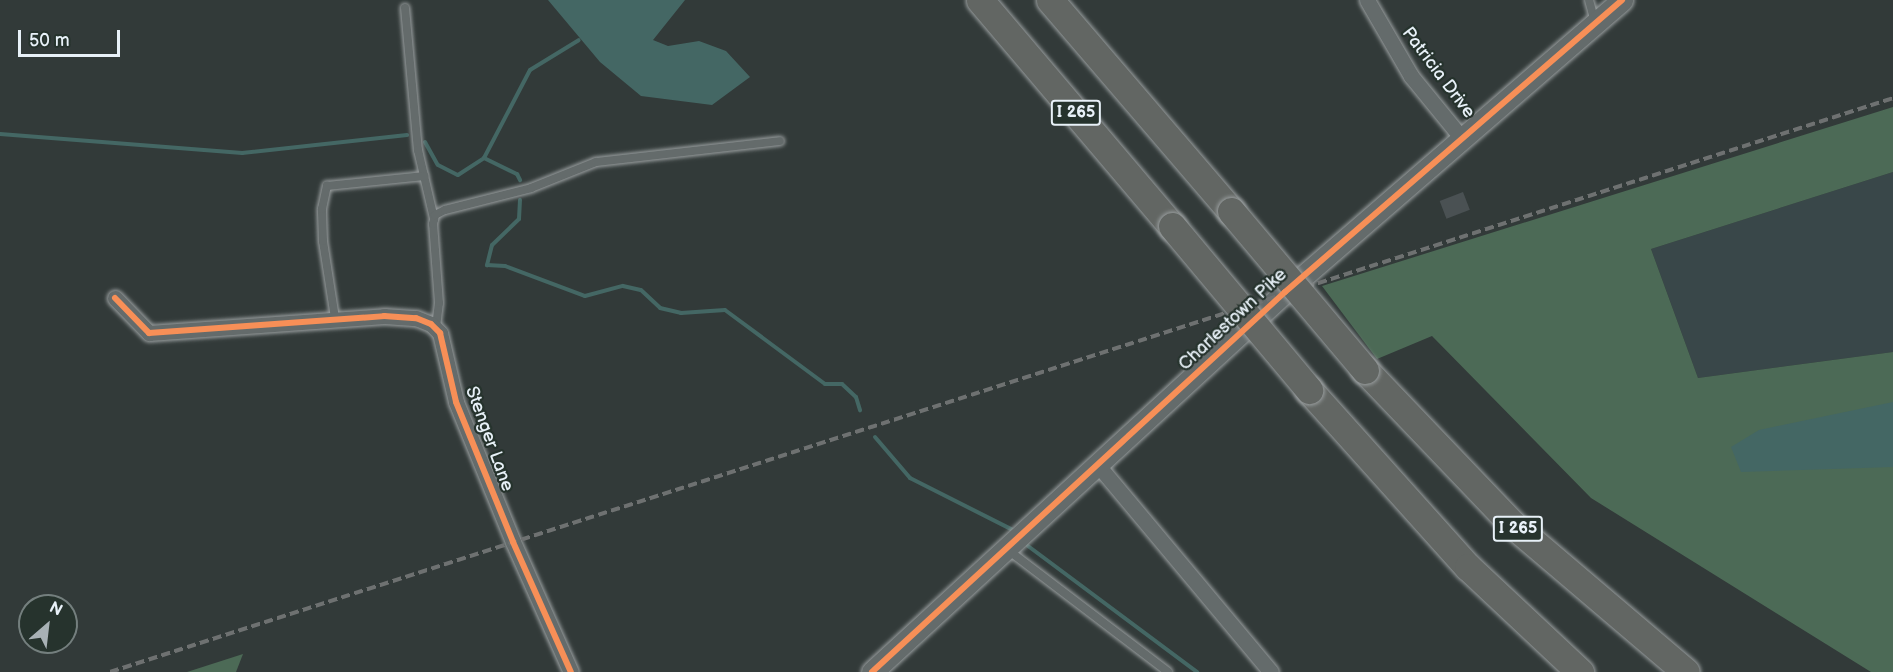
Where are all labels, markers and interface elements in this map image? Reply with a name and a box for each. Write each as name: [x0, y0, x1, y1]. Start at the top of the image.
scale bar: [21, 18, 123, 56]
street label: Patricia Drive: [1397, 23, 1479, 123]
text: 50 m: [29, 30, 70, 51]
road number: I 265: [1050, 100, 1102, 126]
street label: Charlestown Pike: [1175, 264, 1291, 376]
street label: Stenger Lane: [460, 384, 518, 494]
road number: I 265: [1492, 516, 1544, 542]
north arrow: [18, 594, 78, 654]
text: N: [46, 598, 66, 621]

